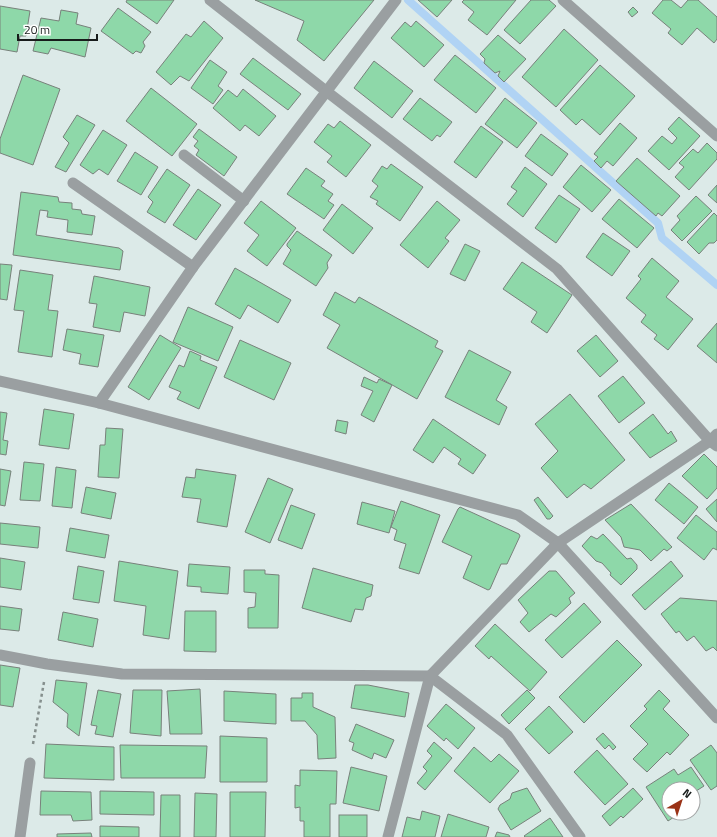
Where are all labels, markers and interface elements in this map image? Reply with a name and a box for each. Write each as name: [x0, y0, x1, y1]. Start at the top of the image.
scale bar: [18, 16, 97, 42]
text: 20 m: [24, 20, 50, 39]
north arrow: [661, 781, 701, 821]
text: N: [679, 785, 695, 802]

